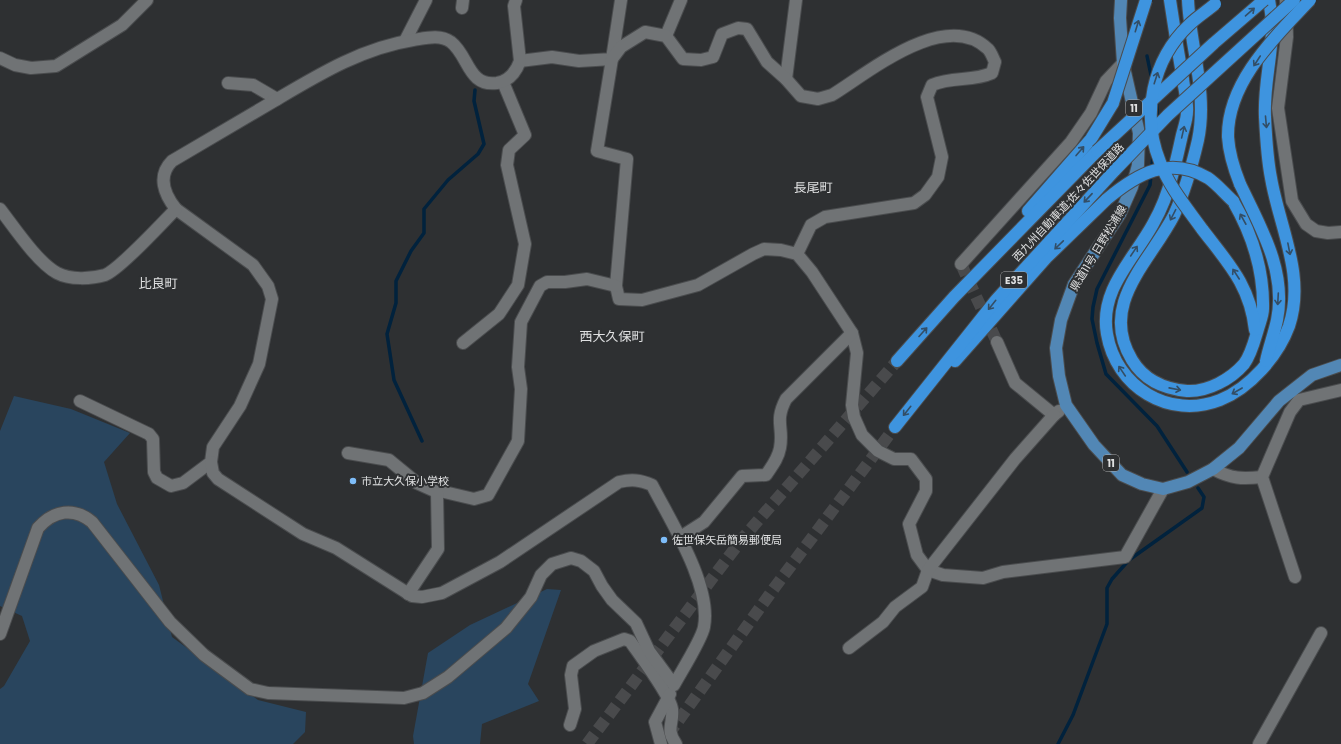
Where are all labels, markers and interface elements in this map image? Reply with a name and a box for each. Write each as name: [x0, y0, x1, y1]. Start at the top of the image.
one-way arrow: [1245, 7, 1256, 16]
one-way arrow: [1134, 19, 1141, 32]
one-way arrow: [1252, 55, 1260, 67]
one-way arrow: [1153, 72, 1160, 85]
road number: 11: [1126, 100, 1142, 116]
one-way arrow: [1262, 115, 1269, 128]
one-way arrow: [1179, 125, 1187, 138]
street label: 西九州自動車道;佐々佐世保道路: [1009, 139, 1127, 265]
one-way arrow: [1076, 146, 1085, 156]
district label: 長尾町: [793, 178, 833, 197]
one-way arrow: [1083, 193, 1093, 203]
street label: 県道11号 日野松浦線: [1066, 202, 1130, 294]
one-way arrow: [1169, 209, 1176, 221]
one-way arrow: [1239, 213, 1247, 225]
one-way arrow: [1054, 241, 1064, 250]
one-way arrow: [1285, 242, 1293, 255]
one-way arrow: [1131, 245, 1139, 257]
one-way arrow: [1232, 269, 1240, 280]
road number: E35: [1001, 272, 1027, 288]
district label: 比良町: [138, 274, 178, 293]
one-way arrow: [1275, 292, 1282, 305]
one-way arrow: [987, 300, 996, 311]
one-way arrow: [918, 326, 927, 337]
district label: 西大久保町: [579, 327, 645, 346]
one-way arrow: [1118, 365, 1126, 376]
one-way arrow: [1168, 385, 1181, 393]
one-way arrow: [1231, 387, 1243, 395]
one-way arrow: [903, 405, 912, 416]
road number: 11: [1103, 455, 1119, 471]
place label: 市立大久保小学校: [361, 473, 449, 489]
marker: 市立大久保小学校: [348, 476, 358, 486]
place label: 佐世保矢岳簡易郵便局: [672, 532, 782, 548]
marker: 佐世保矢岳簡易郵便局: [659, 535, 669, 545]

